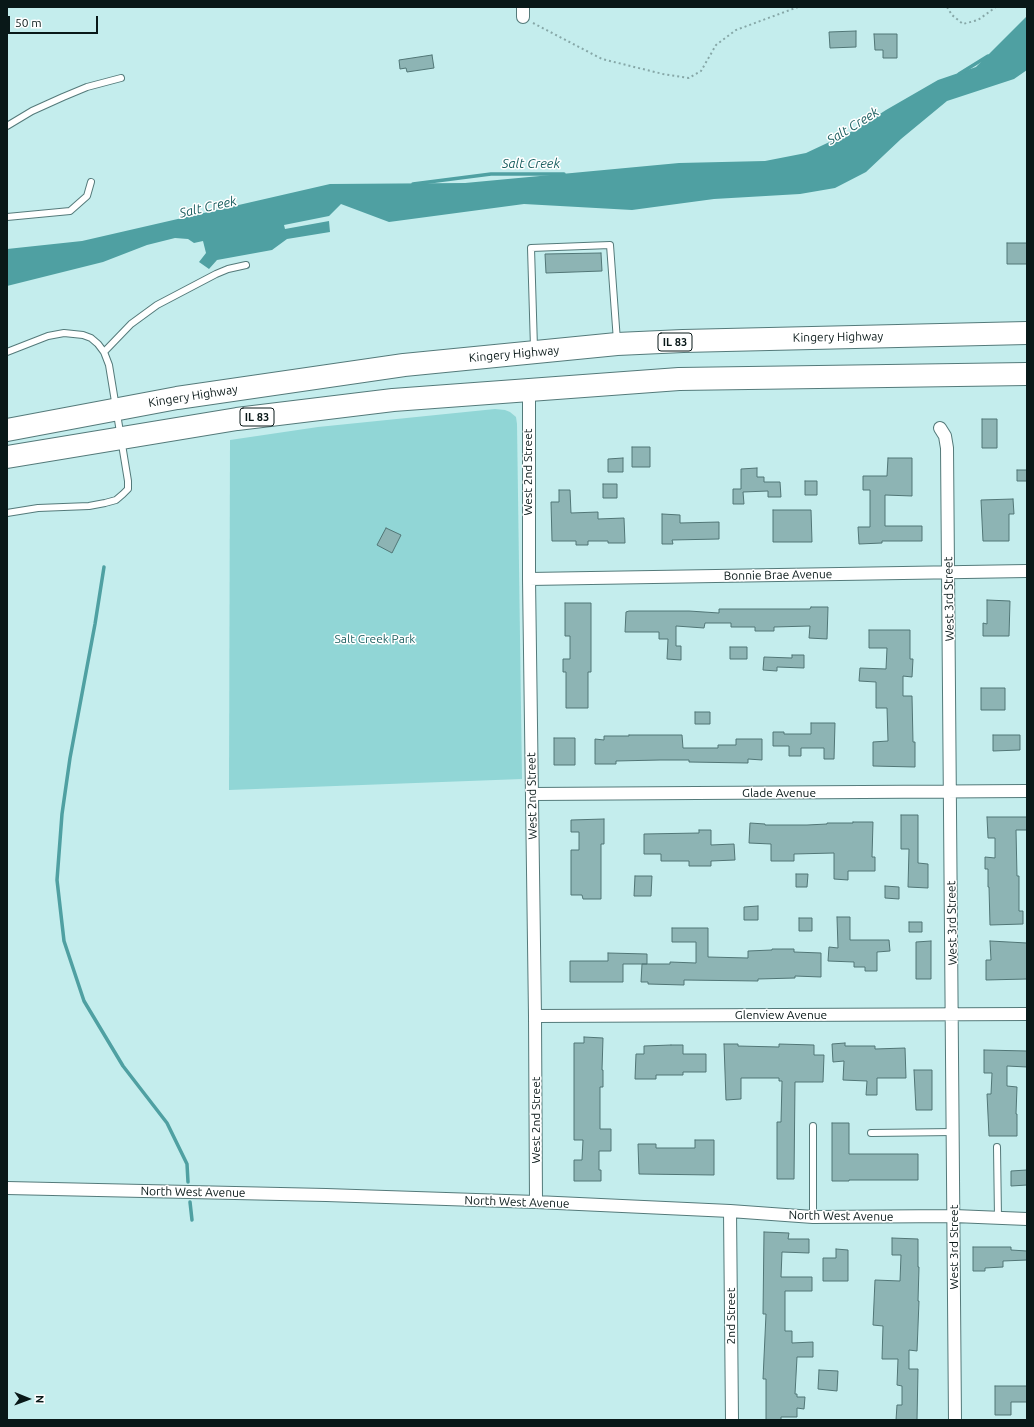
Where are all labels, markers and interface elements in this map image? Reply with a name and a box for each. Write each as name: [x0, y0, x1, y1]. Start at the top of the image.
scale bar: [10, 8, 100, 34]
text: 50 m: [15, 16, 42, 29]
water label: Salt Creek: [824, 104, 882, 148]
water label: Salt Creek: [502, 156, 560, 172]
water label: Salt Creek: [178, 193, 238, 221]
street label: Kingery Highway: [793, 329, 883, 345]
road number: IL 83: [658, 333, 692, 351]
street label: Kingery Highway: [468, 343, 560, 365]
street label: Kingery Highway: [147, 382, 239, 410]
road number: IL 83: [240, 408, 274, 426]
street label: West 2nd Street: [521, 428, 535, 516]
street label: West 3rd Street: [941, 556, 957, 642]
street label: Bonnie Brae Avenue: [724, 567, 832, 583]
park label: Salt Creek Park: [335, 632, 415, 646]
street label: West 2nd Street: [524, 752, 540, 840]
street label: Glade Avenue: [742, 786, 816, 800]
street label: West 3rd Street: [944, 880, 960, 966]
street label: Glenview Avenue: [735, 1008, 827, 1022]
street label: West 2nd Street: [529, 1076, 543, 1164]
street label: North West Avenue: [140, 1184, 246, 1200]
street label: North West Avenue: [464, 1193, 570, 1211]
street label: West 3rd Street: [947, 1205, 961, 1289]
street label: North West Avenue: [788, 1208, 894, 1224]
street label: 2nd Street: [724, 1288, 738, 1344]
north arrow: [8, 1379, 48, 1419]
text: N: [34, 1395, 46, 1403]

